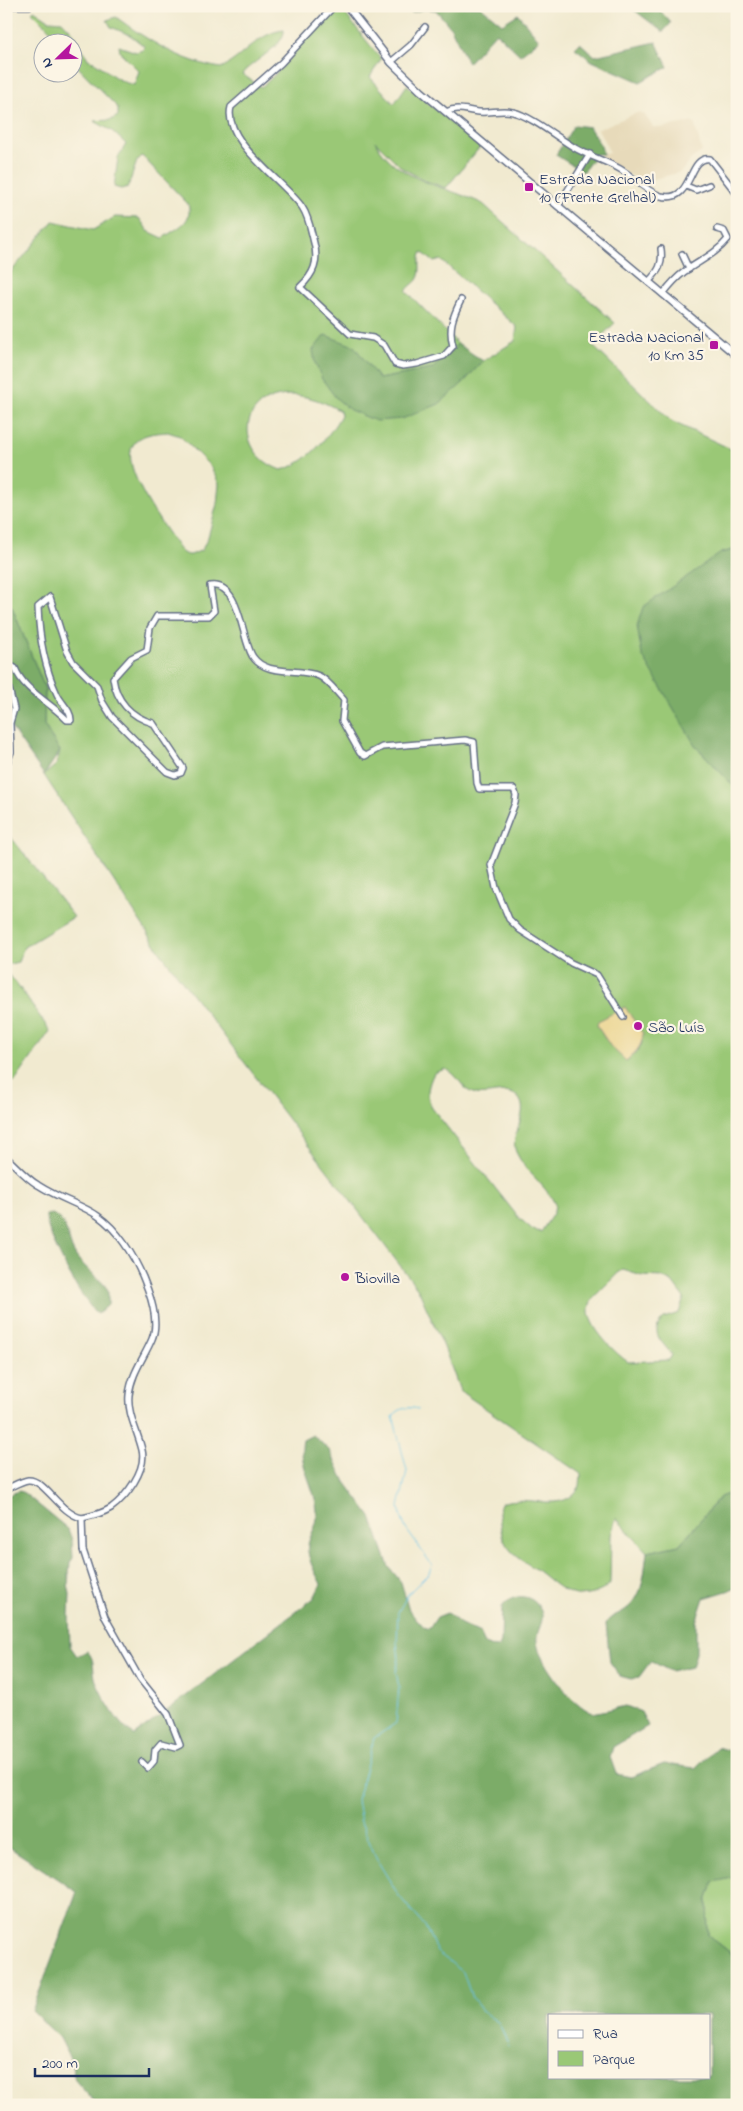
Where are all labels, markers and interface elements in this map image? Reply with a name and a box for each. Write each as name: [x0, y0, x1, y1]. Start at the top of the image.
north arrow: [32, 32, 82, 82]
text: N: [36, 54, 59, 71]
place label: Estrada Nacional 10 (Frente Grelhal): [539, 168, 656, 210]
marker: Estrada Nacional 10 (Frente Grelhal): [523, 181, 535, 193]
place label: Estrada Nacional 10 Km 35: [589, 326, 704, 368]
marker: Estrada Nacional 10 Km 35: [708, 339, 720, 351]
place label: São Luís: [648, 1016, 705, 1040]
marker: São Luís: [632, 1020, 644, 1032]
place label: Biovilla: [354, 1267, 400, 1291]
marker: Biovilla: [339, 1271, 351, 1283]
legend: [548, 2014, 710, 2078]
text: Rua: [593, 2023, 618, 2045]
scale bar: [35, 2046, 149, 2078]
text: Parque: [593, 2049, 635, 2071]
text: 200 m: [42, 2053, 78, 2075]

